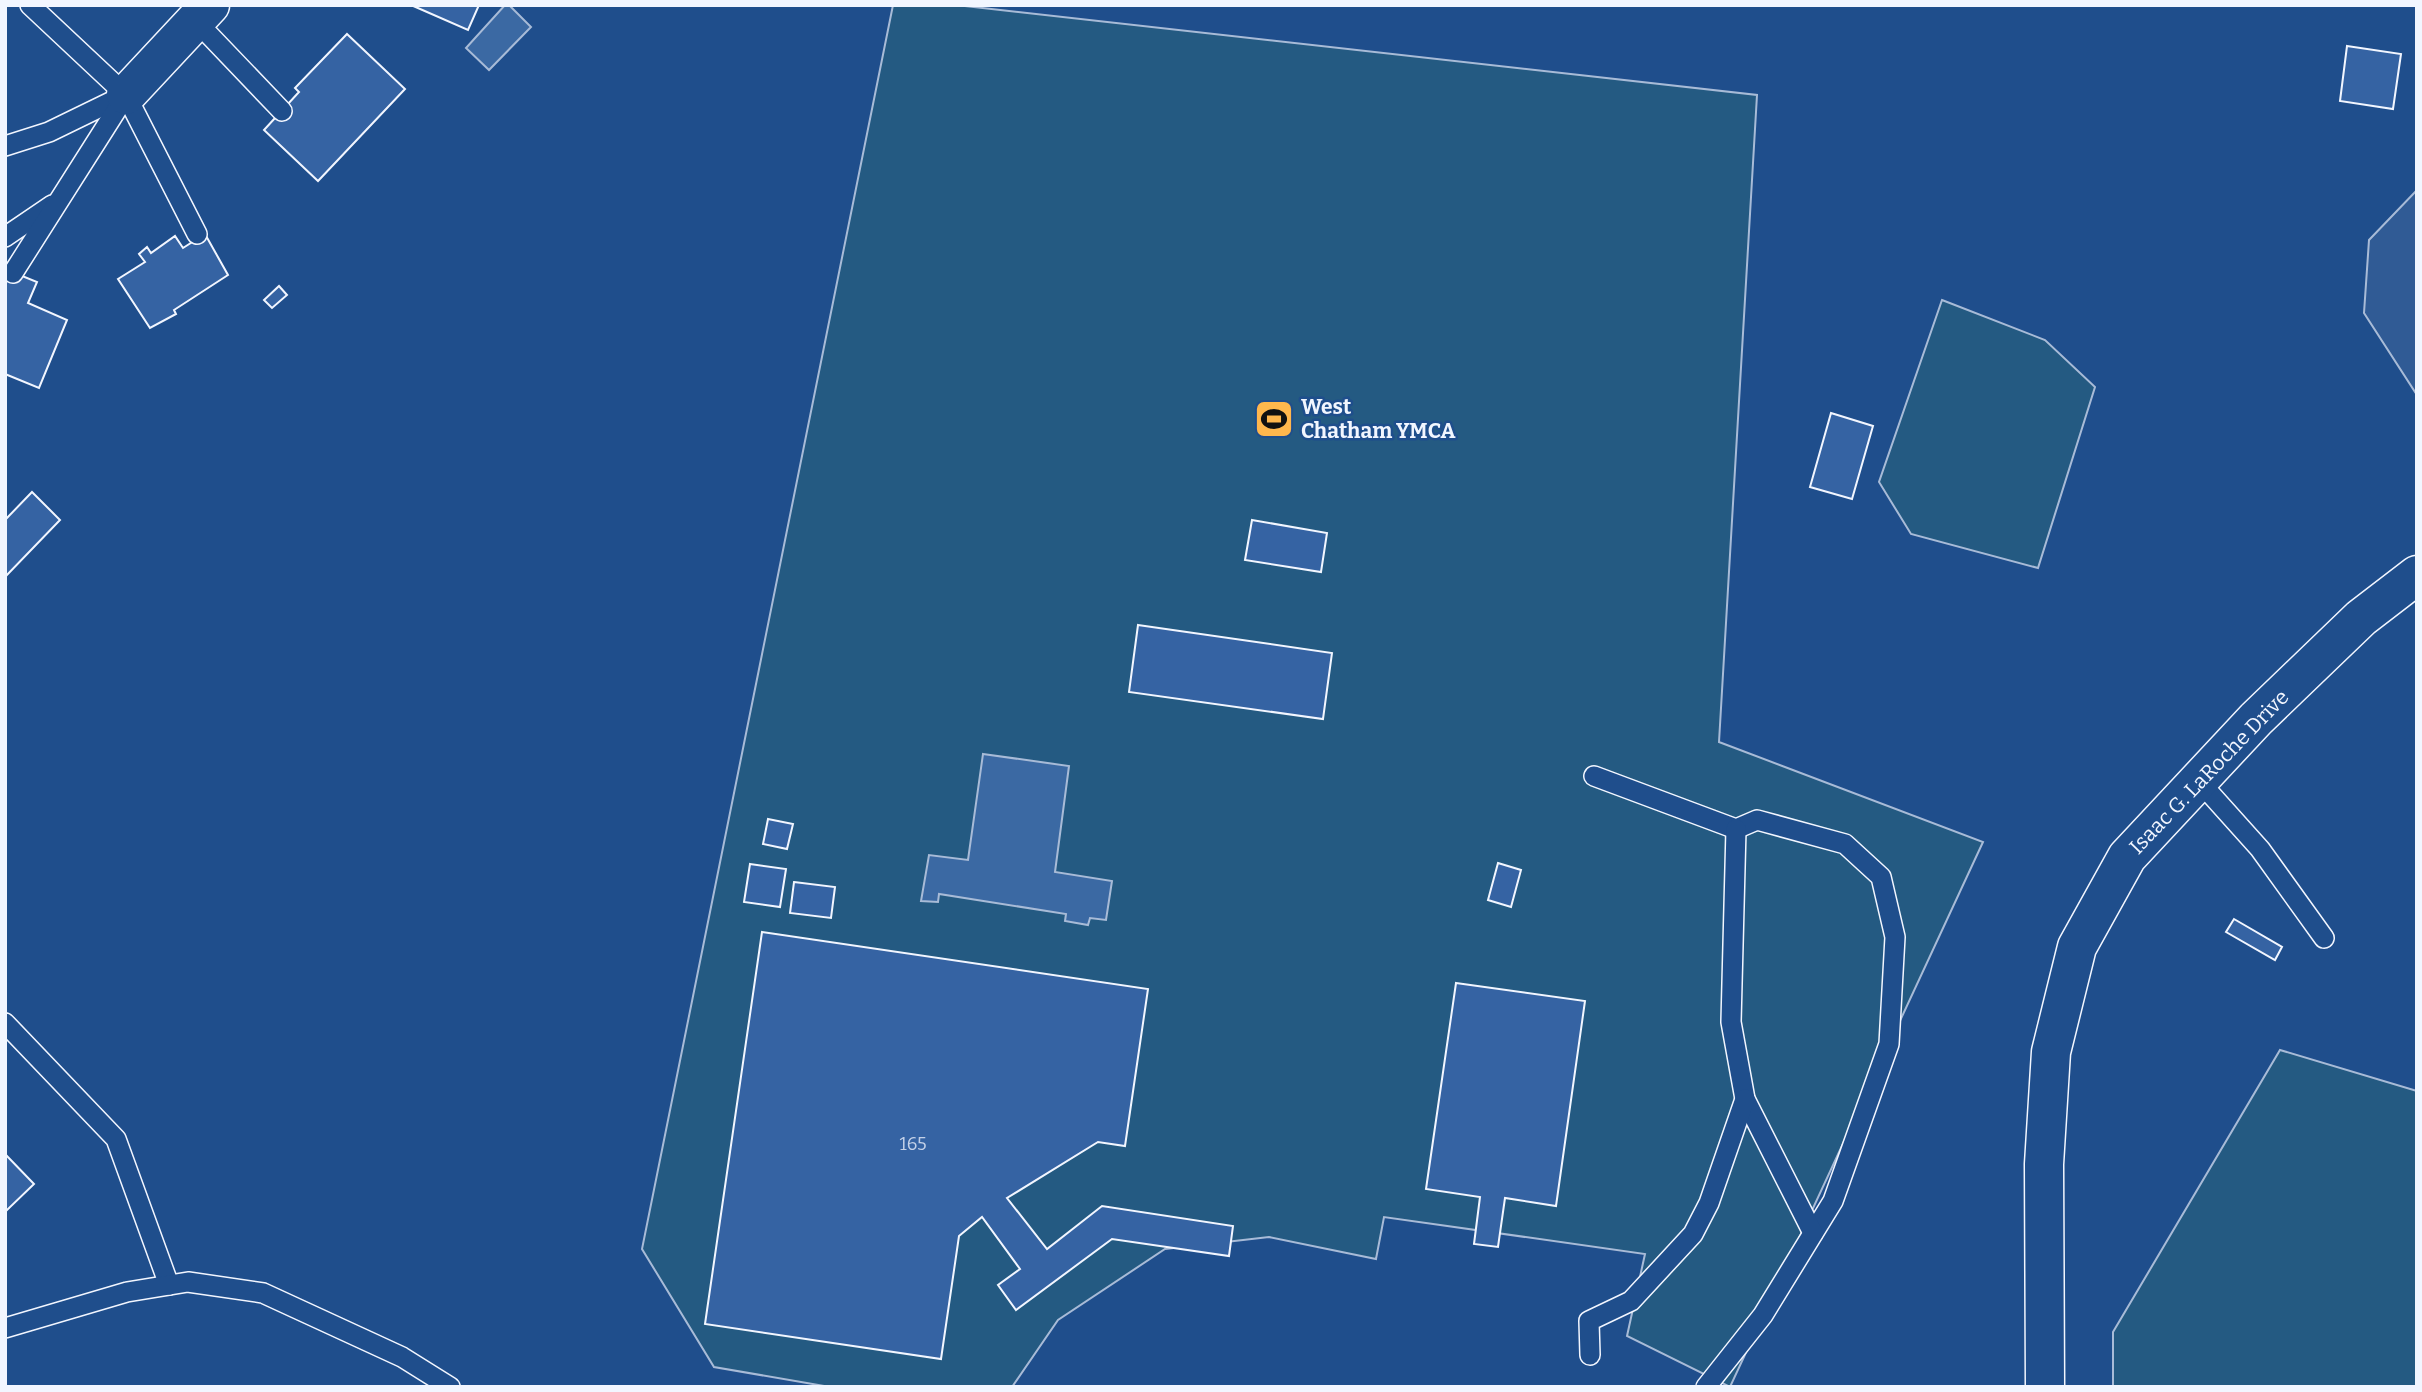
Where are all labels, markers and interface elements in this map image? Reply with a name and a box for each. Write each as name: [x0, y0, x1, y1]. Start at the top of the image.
place label: West Chatham YMCA: [1301, 394, 1456, 444]
sports icon: West Chatham YMCA: [1253, 398, 1295, 440]
street label: Isaac G. LaRoche Drive: [2124, 684, 2294, 860]
house number: 165: [899, 1133, 927, 1155]

